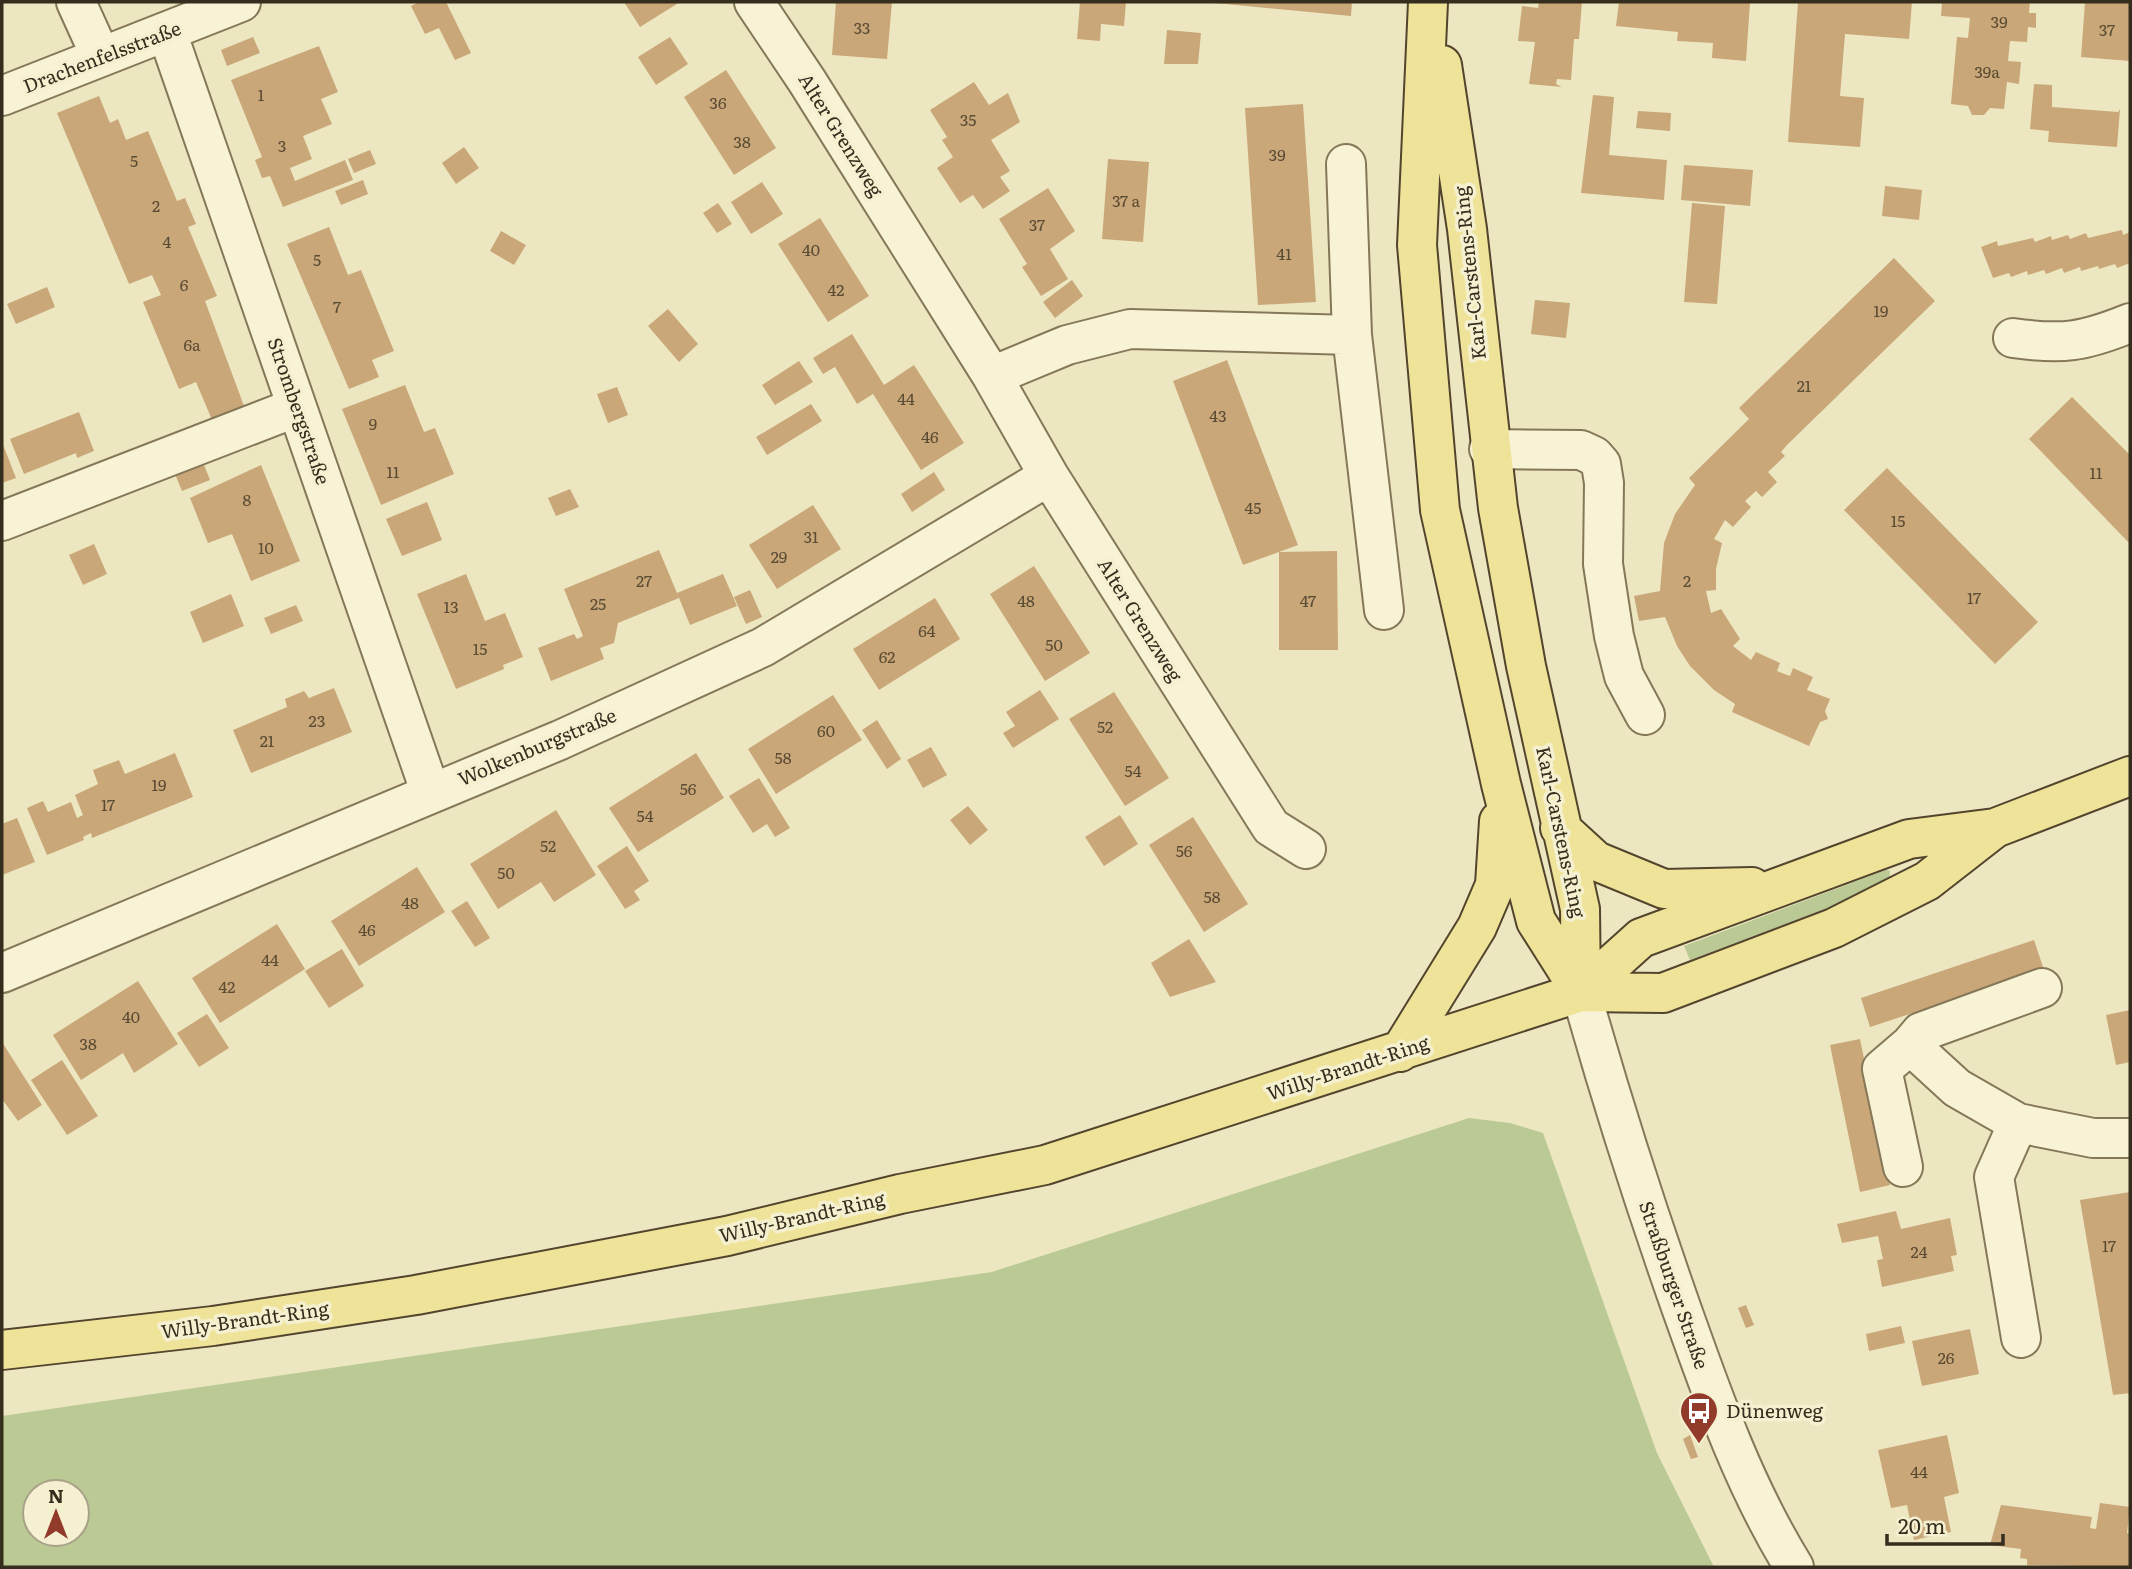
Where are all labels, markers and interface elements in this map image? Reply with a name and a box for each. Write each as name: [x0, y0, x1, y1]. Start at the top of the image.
house number: 39: [1990, 9, 2008, 33]
street label: Drachenfelsstraße: [19, 13, 185, 99]
house number: 33: [854, 15, 870, 39]
house number: 37: [2099, 17, 2115, 41]
house number: 39a: [1974, 59, 2000, 83]
street label: Alter Grenzweg: [793, 67, 891, 202]
house number: 1: [258, 82, 265, 106]
house number: 36: [709, 90, 727, 114]
house number: 35: [960, 107, 976, 131]
house number: 38: [733, 129, 751, 153]
house number: 3: [278, 133, 286, 157]
house number: 39: [1268, 142, 1286, 166]
house number: 5: [130, 148, 138, 172]
street label: Karl-Carstens-Ring: [1446, 184, 1492, 361]
house number: 37 a: [1112, 188, 1140, 212]
house number: 2: [152, 193, 160, 217]
house number: 37: [1029, 212, 1045, 236]
house number: 4: [163, 229, 172, 253]
house number: 40: [802, 237, 820, 261]
house number: 41: [1276, 241, 1292, 265]
house number: 5: [313, 247, 321, 271]
house number: 6: [180, 272, 189, 296]
house number: 42: [828, 277, 844, 301]
house number: 7: [333, 294, 341, 318]
house number: 19: [1874, 298, 1888, 322]
house number: 6a: [183, 332, 201, 356]
street label: Strombergstraße: [262, 333, 338, 488]
house number: 21: [1797, 373, 1812, 397]
house number: 44: [897, 386, 915, 410]
house number: 43: [1209, 403, 1227, 427]
house number: 9: [369, 411, 377, 435]
house number: 46: [921, 424, 939, 448]
house number: 11: [386, 459, 400, 483]
house number: 11: [2089, 460, 2103, 484]
house number: 8: [243, 487, 252, 511]
house number: 45: [1245, 495, 1261, 519]
house number: 15: [1891, 508, 1905, 532]
house number: 31: [803, 524, 819, 548]
house number: 10: [258, 535, 274, 559]
house number: 29: [771, 544, 787, 568]
street label: Alter Grenzweg: [1092, 552, 1190, 687]
house number: 27: [636, 568, 652, 592]
house number: 2: [1683, 568, 1691, 592]
house number: 17: [1967, 585, 1981, 609]
house number: 48: [1017, 588, 1035, 612]
house number: 47: [1300, 588, 1316, 612]
house number: 25: [590, 591, 606, 615]
house number: 13: [443, 594, 459, 618]
house number: 64: [918, 618, 936, 642]
house number: 50: [1045, 632, 1063, 656]
house number: 15: [473, 636, 487, 660]
house number: 62: [879, 644, 895, 668]
street label: Wolkenburgstraße: [453, 700, 620, 792]
house number: 23: [309, 708, 325, 732]
house number: 52: [1097, 714, 1113, 738]
house number: 60: [817, 718, 835, 742]
house number: 21: [260, 728, 275, 752]
street label: Karl-Carstens-Ring: [1530, 744, 1594, 920]
house number: 58: [775, 745, 792, 769]
house number: 54: [1125, 758, 1142, 782]
house number: 19: [152, 772, 166, 796]
house number: 56: [680, 776, 697, 800]
house number: 17: [101, 792, 115, 816]
house number: 54: [637, 803, 654, 827]
house number: 52: [540, 833, 556, 857]
house number: 56: [1176, 838, 1193, 862]
house number: 50: [497, 860, 515, 884]
house number: 58: [1204, 884, 1221, 908]
house number: 48: [401, 890, 419, 914]
house number: 46: [358, 917, 376, 941]
house number: 44: [261, 947, 279, 971]
house number: 42: [219, 974, 235, 998]
house number: 40: [122, 1004, 140, 1028]
street label: Willy-Brandt-Ring: [1263, 1027, 1433, 1107]
house number: 38: [79, 1031, 97, 1055]
street label: Willy-Brandt-Ring: [716, 1183, 888, 1249]
street label: Straßburger Straße: [1633, 1197, 1717, 1373]
house number: 17: [2102, 1233, 2116, 1257]
house number: 24: [1911, 1239, 1928, 1263]
street label: Willy-Brandt-Ring: [159, 1293, 331, 1345]
house number: 26: [1938, 1345, 1955, 1369]
bus stop icon: Dünenweg: [1678, 1390, 1720, 1445]
place label: Dünenweg: [1726, 1396, 1824, 1424]
house number: 44: [1910, 1459, 1928, 1483]
north arrow: [21, 1478, 91, 1548]
text: N: [48, 1481, 64, 1509]
scale bar: [1887, 1502, 2002, 1546]
text: 20 m: [1898, 1509, 1945, 1540]

